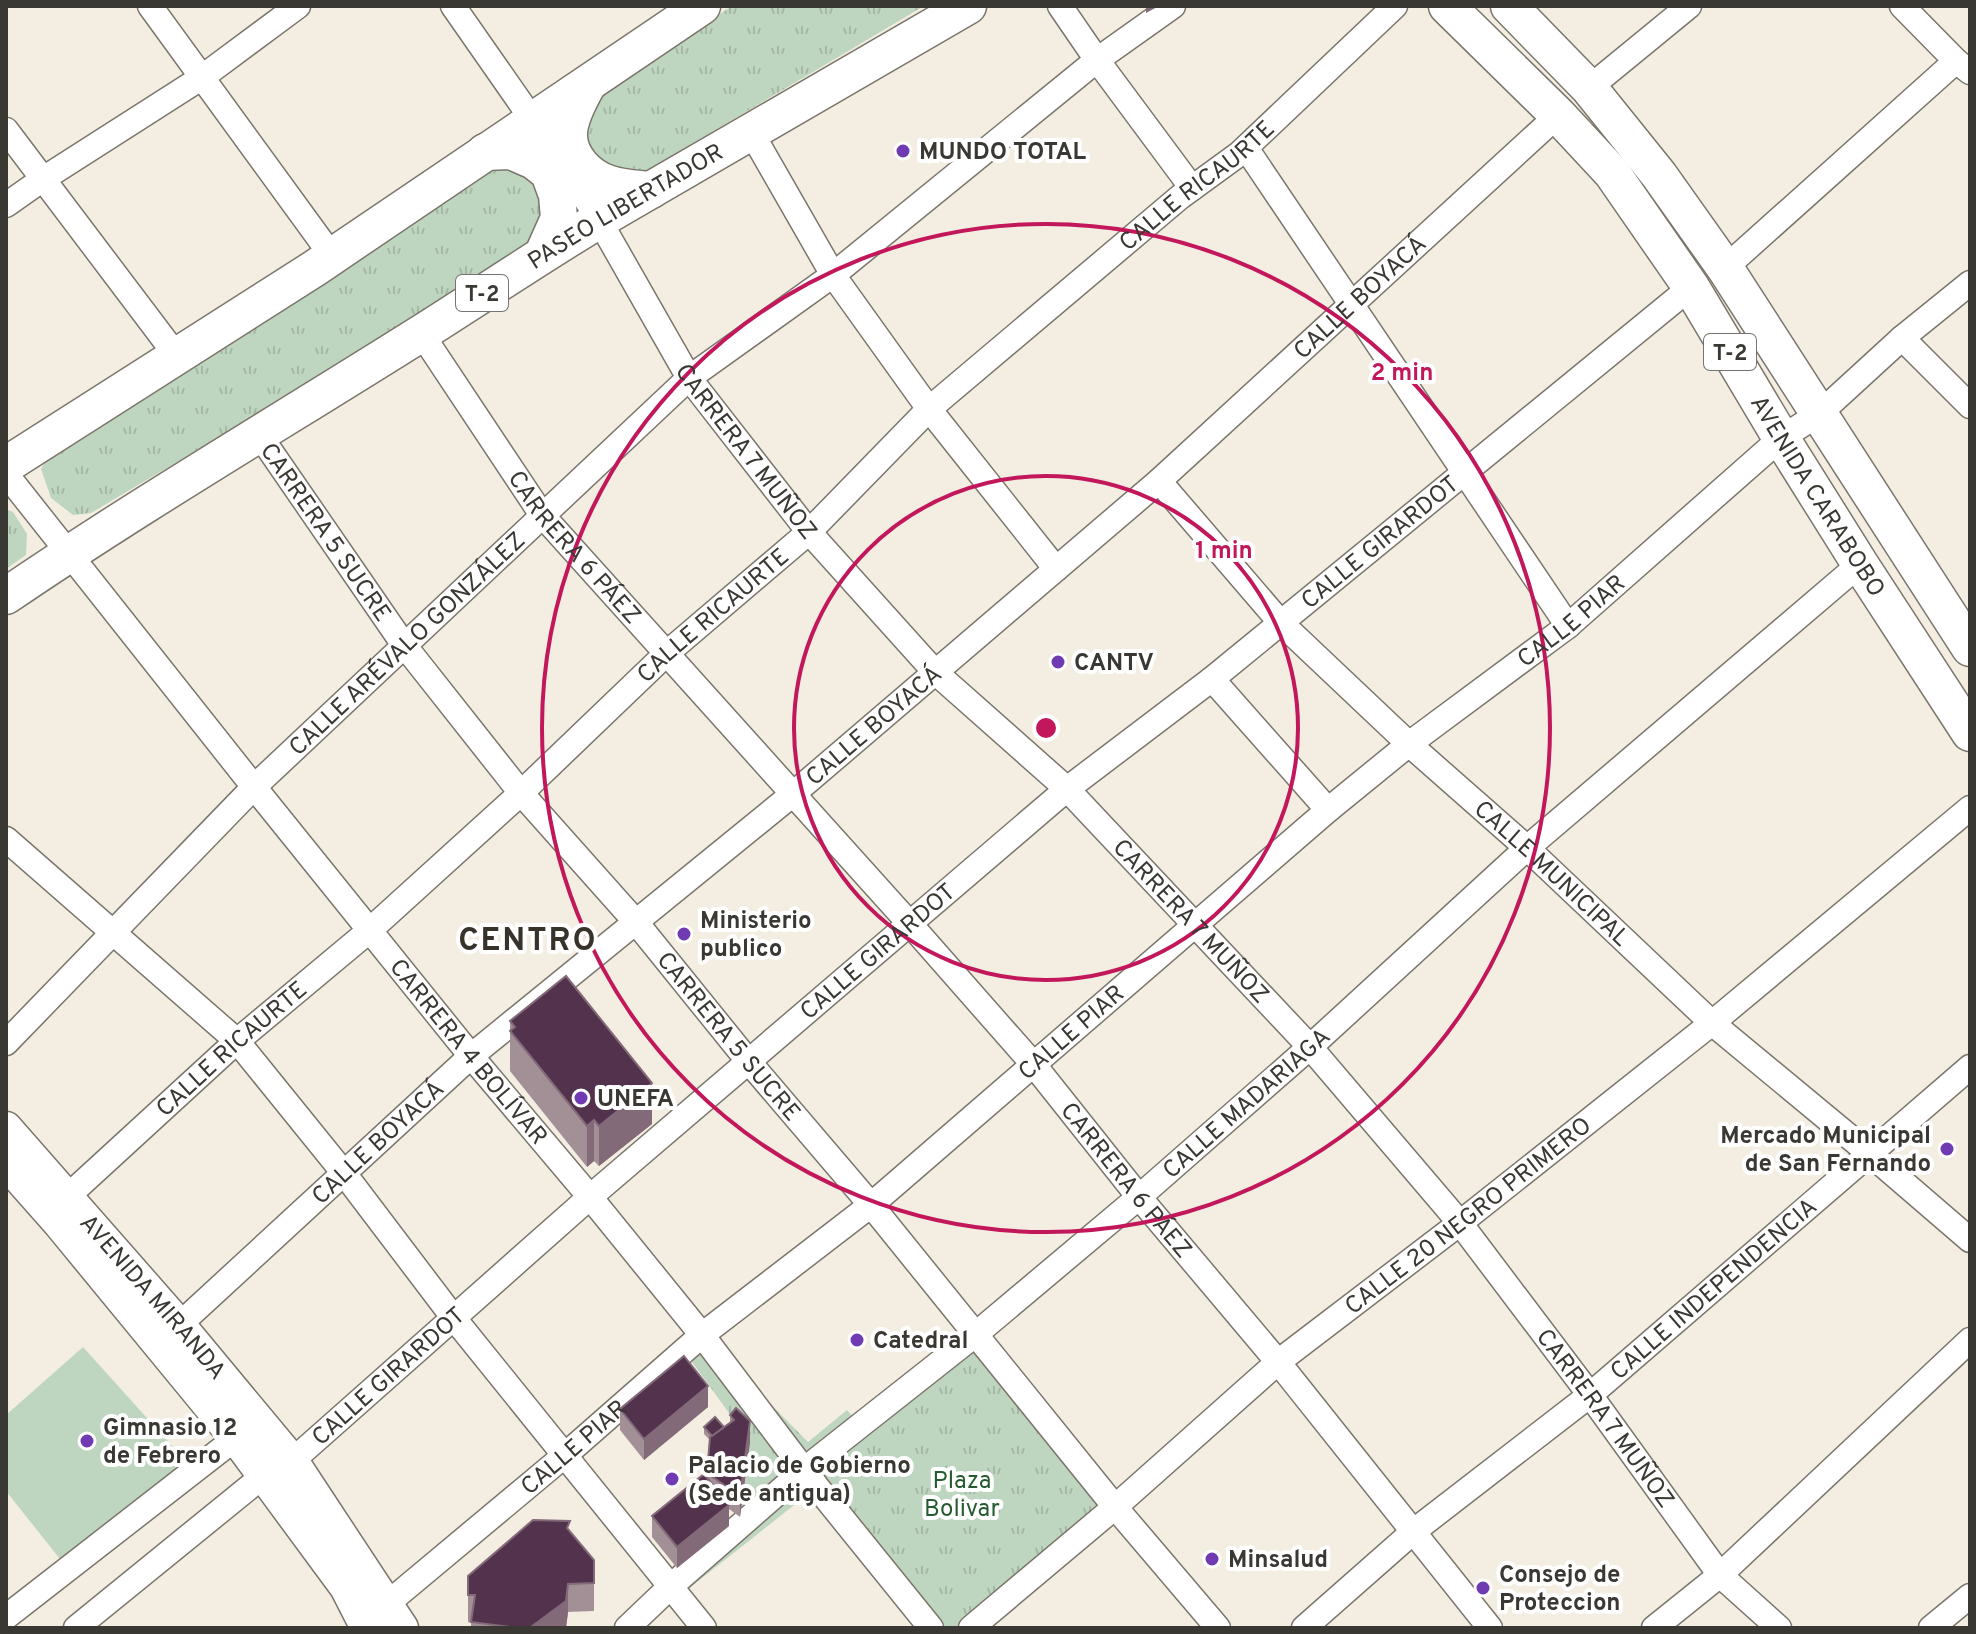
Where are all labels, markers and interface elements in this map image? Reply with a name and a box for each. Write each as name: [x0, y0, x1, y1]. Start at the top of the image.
street label: CALLE RICAURTE: [1114, 115, 1282, 259]
street label: PASEO LIBERTADOR: [523, 138, 729, 278]
place label: MUNDO TOTAL: [919, 138, 1086, 168]
marker: MUNDO TOTAL: [894, 142, 912, 160]
street label: CALLE BOYACÁ: [1288, 229, 1434, 367]
road number: T-2: [456, 275, 508, 311]
road number: T-2: [1704, 334, 1756, 370]
street label: CARRERA 7 MUÑOZ: [667, 359, 823, 547]
text: 2 min: [1371, 359, 1433, 389]
street label: AVENIDA CARABOBO: [1742, 391, 1890, 603]
street label: CARRERA 5 SUCRE: [252, 438, 396, 628]
street label: CARRERA 6 PÁEZ: [500, 466, 646, 631]
street label: CALLE GIRARDOT: [1296, 470, 1466, 617]
street label: CALLE ARÉVALO GONZÁLEZ: [284, 527, 533, 763]
text: 1 min: [1195, 537, 1253, 567]
street label: CALLE RICAURTE: [632, 543, 796, 690]
street label: CALLE PIAR: [1512, 569, 1633, 675]
place label: CANTV: [1074, 649, 1154, 679]
marker: CANTV: [1049, 653, 1067, 671]
street label: CALLE BOYACÁ: [801, 659, 949, 793]
centre of rings: [1032, 714, 1060, 742]
street label: CALLE MUNICIPAL: [1467, 795, 1635, 954]
street label: CARRERA 7 MUÑOZ: [1105, 834, 1274, 1011]
street label: CALLE GIRARDOT: [795, 878, 963, 1027]
place label: Ministerio publico: [700, 907, 812, 965]
district label: CENTRO: [458, 922, 598, 962]
marker: Ministerio publico: [675, 925, 693, 943]
street label: CARRERA 5 SUCRE: [649, 946, 806, 1128]
street label: CARRERA 4 BOLÍVAR: [382, 953, 553, 1152]
street label: CALLE RICAURTE: [151, 976, 314, 1124]
street label: CALLE PIAR: [1013, 979, 1132, 1088]
street label: CALLE MADARIAGA: [1157, 1023, 1337, 1186]
street label: CALLE BOYACÁ: [306, 1074, 451, 1212]
place label: UNEFA: [597, 1085, 674, 1115]
marker: UNEFA: [572, 1089, 590, 1107]
street label: CARRERA 6 PÁEZ: [1053, 1097, 1197, 1265]
street label: CALLE 20 NEGRO PRIMERO: [1340, 1111, 1598, 1322]
place label: Mercado Municipal de San Fernando: [1720, 1122, 1931, 1180]
marker: Mercado Municipal de San Fernando: [1938, 1140, 1956, 1158]
street label: CALLE INDEPENDENCIA: [1605, 1193, 1824, 1388]
street label: AVENIDA MIRANDA: [72, 1209, 231, 1387]
street label: CALLE GIRARDOT: [306, 1301, 472, 1453]
street label: CARRERA 7 MUÑOZ: [1528, 1324, 1680, 1515]
place label: Catedral: [873, 1327, 968, 1357]
marker: Catedral: [848, 1331, 866, 1349]
street label: CALLE PIAR: [515, 1394, 634, 1503]
place label: Gimnasio 12 de Febrero: [103, 1414, 237, 1472]
marker: Gimnasio 12 de Febrero: [78, 1432, 96, 1450]
place label: Palacio de Gobierno (Sede antigua): [688, 1452, 911, 1510]
park label: Plaza Bolivar: [924, 1467, 1000, 1525]
marker: Palacio de Gobierno (Sede antigua): [663, 1470, 681, 1488]
place label: Minsalud: [1228, 1546, 1328, 1576]
marker: Minsalud: [1203, 1550, 1221, 1568]
place label: Consejo de Proteccion: [1499, 1561, 1620, 1619]
marker: Consejo de Proteccion: [1474, 1579, 1492, 1597]

